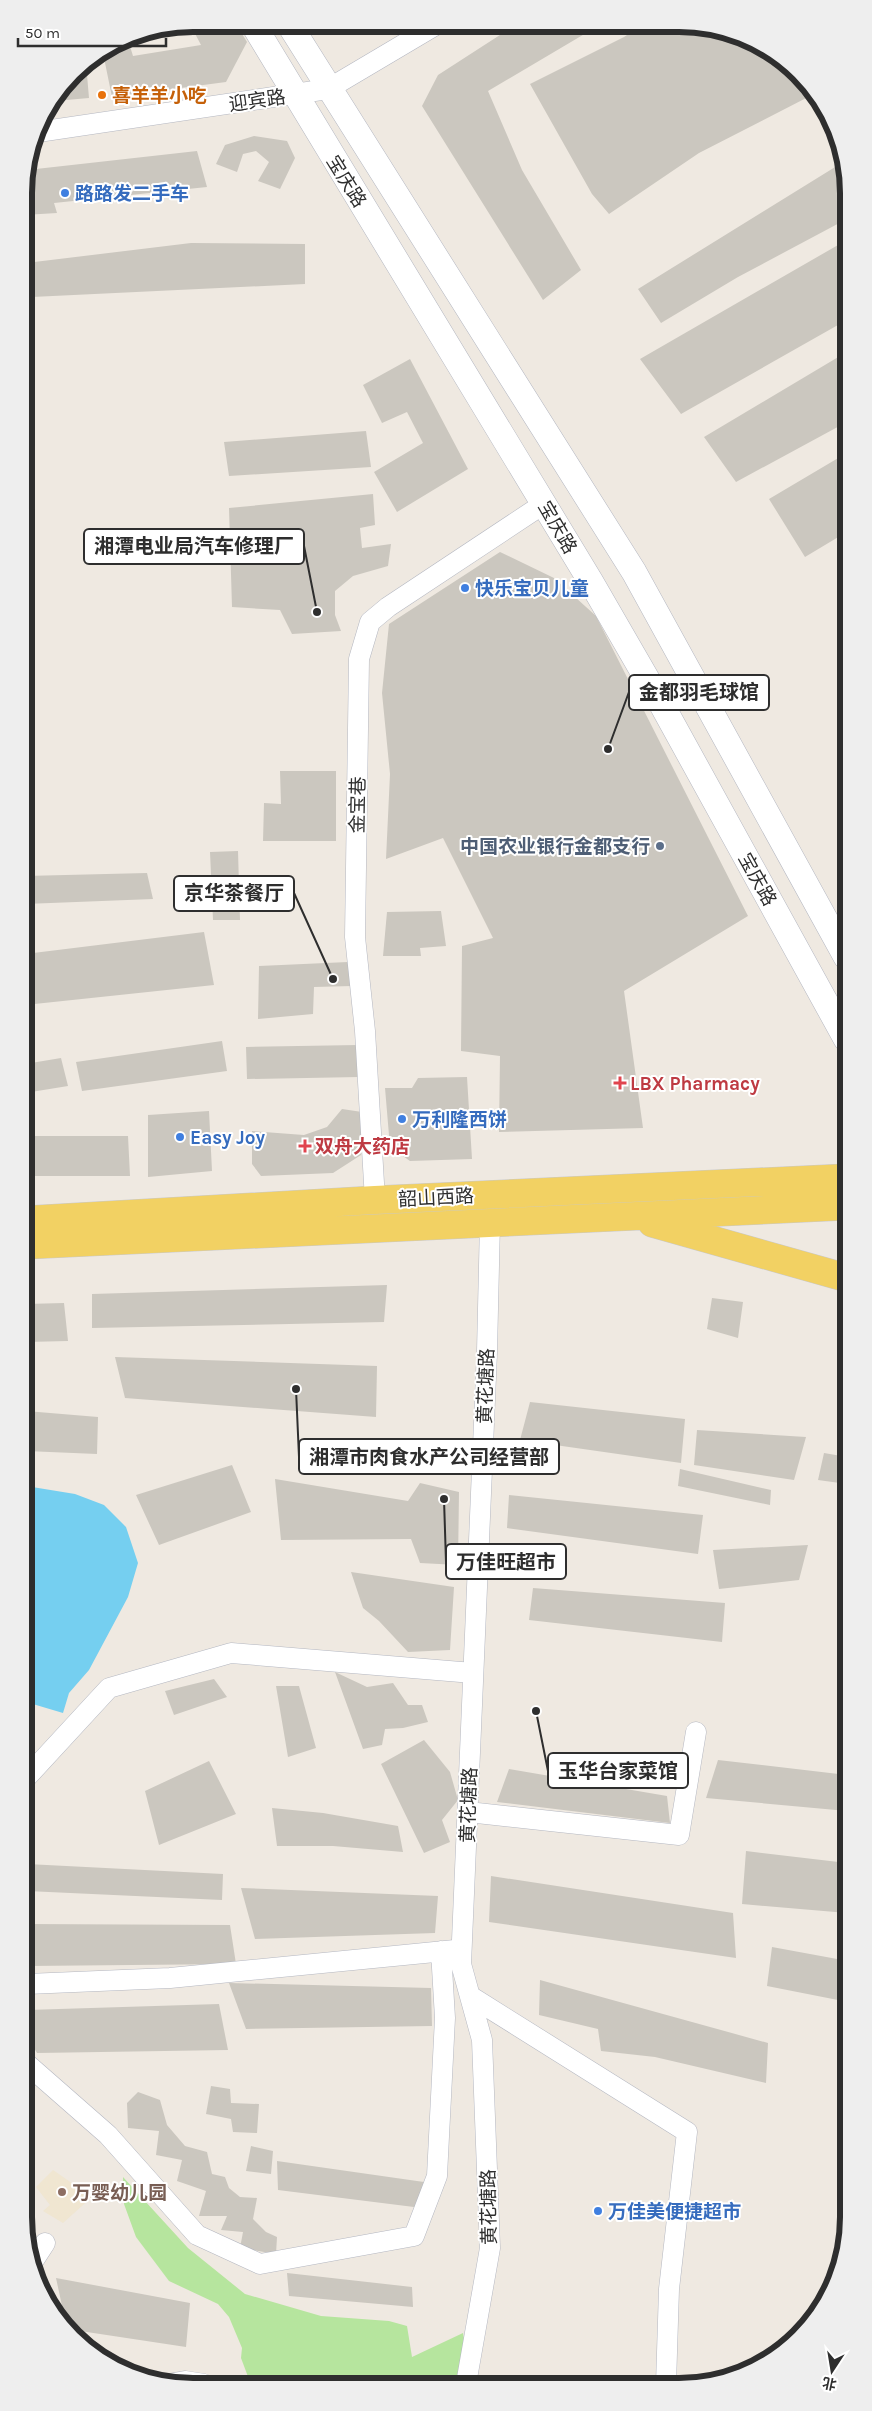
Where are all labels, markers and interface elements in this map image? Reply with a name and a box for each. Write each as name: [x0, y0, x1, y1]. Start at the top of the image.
scale bar: [18, 15, 165, 47]
text: 50 m: [25, 24, 60, 42]
place label: 喜羊羊小吃: [112, 85, 207, 107]
street label: 迎宾路: [227, 86, 287, 116]
marker: 喜羊羊小吃: [96, 89, 108, 101]
street label: 宝庆路: [322, 152, 371, 212]
place label: 路路发二手车: [75, 183, 189, 205]
marker: 路路发二手车: [59, 187, 71, 199]
street label: 宝庆路: [533, 497, 581, 558]
callout: 湘潭电业局汽车修理厂: [84, 529, 304, 564]
text: 湘潭电业局汽车修理厂: [94, 535, 294, 558]
place label: 快乐宝贝儿童: [475, 578, 589, 600]
marker: 快乐宝贝儿童: [459, 582, 471, 594]
callout: 金都羽毛球馆: [629, 675, 769, 710]
text: 金都羽毛球馆: [639, 681, 759, 704]
street label: 金宝巷: [347, 776, 369, 834]
place label: 中国农业银行金都支行: [460, 836, 650, 858]
marker: 中国农业银行金都支行: [654, 840, 666, 852]
street label: 宝庆路: [734, 849, 781, 910]
callout: 京华茶餐厅: [174, 876, 294, 911]
text: 京华茶餐厅: [184, 882, 284, 905]
place label: LBX Pharmacy: [630, 1073, 760, 1095]
marker: LBX Pharmacy: [614, 1077, 626, 1089]
place label: 万利隆西饼: [412, 1109, 507, 1131]
marker: 万利隆西饼: [396, 1113, 408, 1125]
place label: Easy Joy: [190, 1127, 266, 1149]
marker: Easy Joy: [174, 1131, 186, 1143]
place label: 双舟大药店: [315, 1136, 410, 1158]
marker: 双舟大药店: [299, 1140, 311, 1152]
street label: 韶山西路: [398, 1185, 475, 1211]
street label: 黄花塘路: [474, 1348, 498, 1424]
callout: 湘潭市肉食水产公司经营部: [299, 1439, 559, 1474]
text: 湘潭市肉食水产公司经营部: [309, 1446, 549, 1469]
callout: 万佳旺超市: [446, 1544, 566, 1579]
text: 万佳旺超市: [456, 1551, 556, 1574]
callout: 玉华台家菜馆: [548, 1753, 688, 1788]
text: 玉华台家菜馆: [558, 1760, 678, 1783]
street label: 黄花塘路: [457, 1767, 481, 1843]
street label: 黄花塘路: [477, 2169, 501, 2245]
place label: 万婴幼儿园: [72, 2182, 167, 2204]
marker: 万婴幼儿园: [56, 2186, 68, 2198]
place label: 万佳美便捷超市: [608, 2201, 741, 2223]
marker: 万佳美便捷超市: [592, 2205, 604, 2217]
north arrow: [807, 2346, 857, 2396]
text: 北: [821, 2373, 838, 2393]

